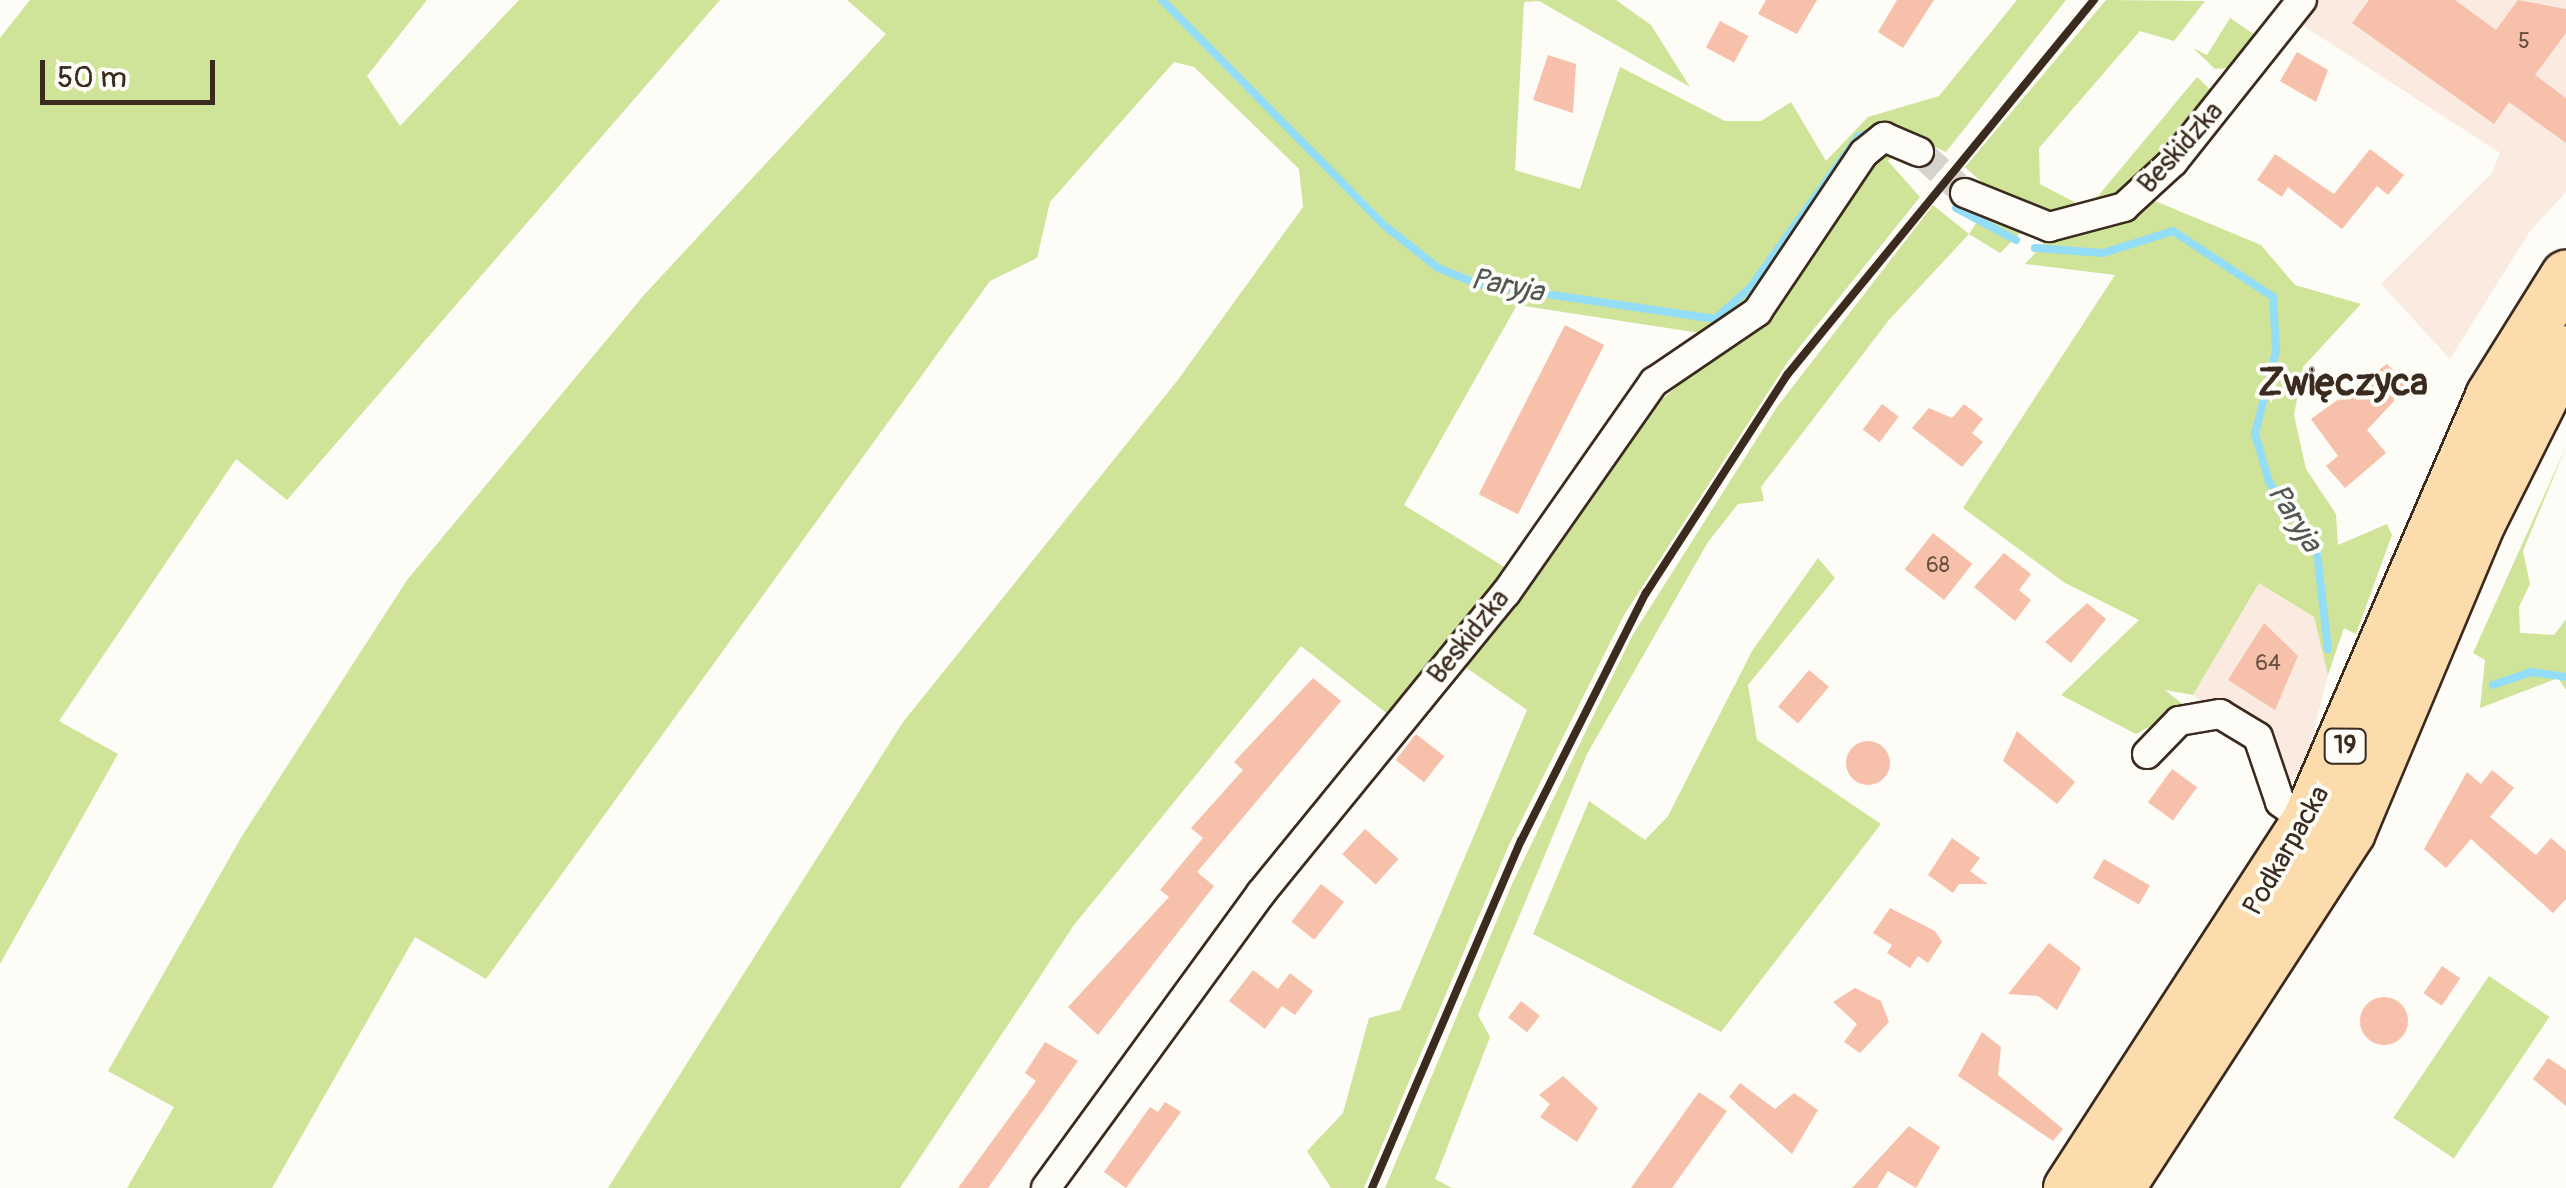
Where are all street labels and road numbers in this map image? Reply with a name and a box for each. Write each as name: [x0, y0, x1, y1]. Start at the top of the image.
street label: Beskidzka: [2131, 95, 2231, 201]
street label: Beskidzka: [1421, 583, 1517, 691]
road number: 19: [2322, 726, 2368, 766]
street label: Podkarpacka: [2236, 780, 2338, 922]

